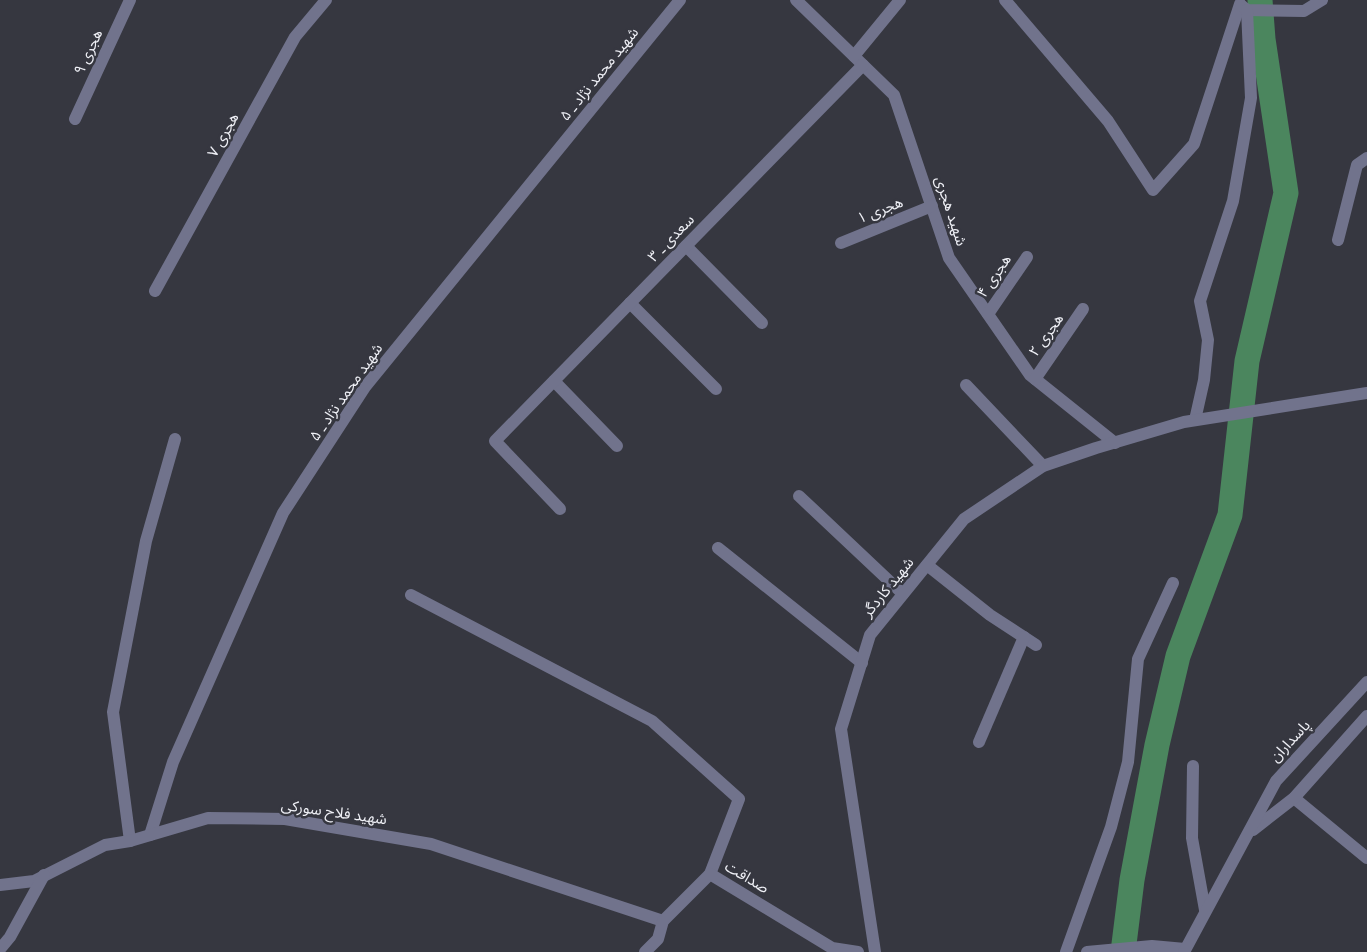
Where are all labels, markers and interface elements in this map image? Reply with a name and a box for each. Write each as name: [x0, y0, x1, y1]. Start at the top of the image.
street label: شهید محمد نژاد ـ ۵: [555, 23, 642, 124]
street label: هجری ۹: [69, 26, 106, 77]
street label: هجری ۷: [203, 109, 242, 160]
street label: شهید هجری: [931, 174, 972, 248]
street label: هجری ۱: [854, 192, 906, 227]
street label: سعدی ـ ۳: [643, 210, 698, 266]
street label: هجری ۴: [972, 251, 1015, 301]
street label: هجری ۲: [1024, 310, 1067, 360]
street label: شهید محمد نژاد ـ ۵: [305, 339, 386, 444]
street label: شهید کاردگر: [857, 553, 918, 621]
street label: پاسداران: [1265, 715, 1315, 767]
street label: شهید فلاح سورکی: [280, 795, 388, 831]
street label: صداقت: [722, 856, 773, 896]

